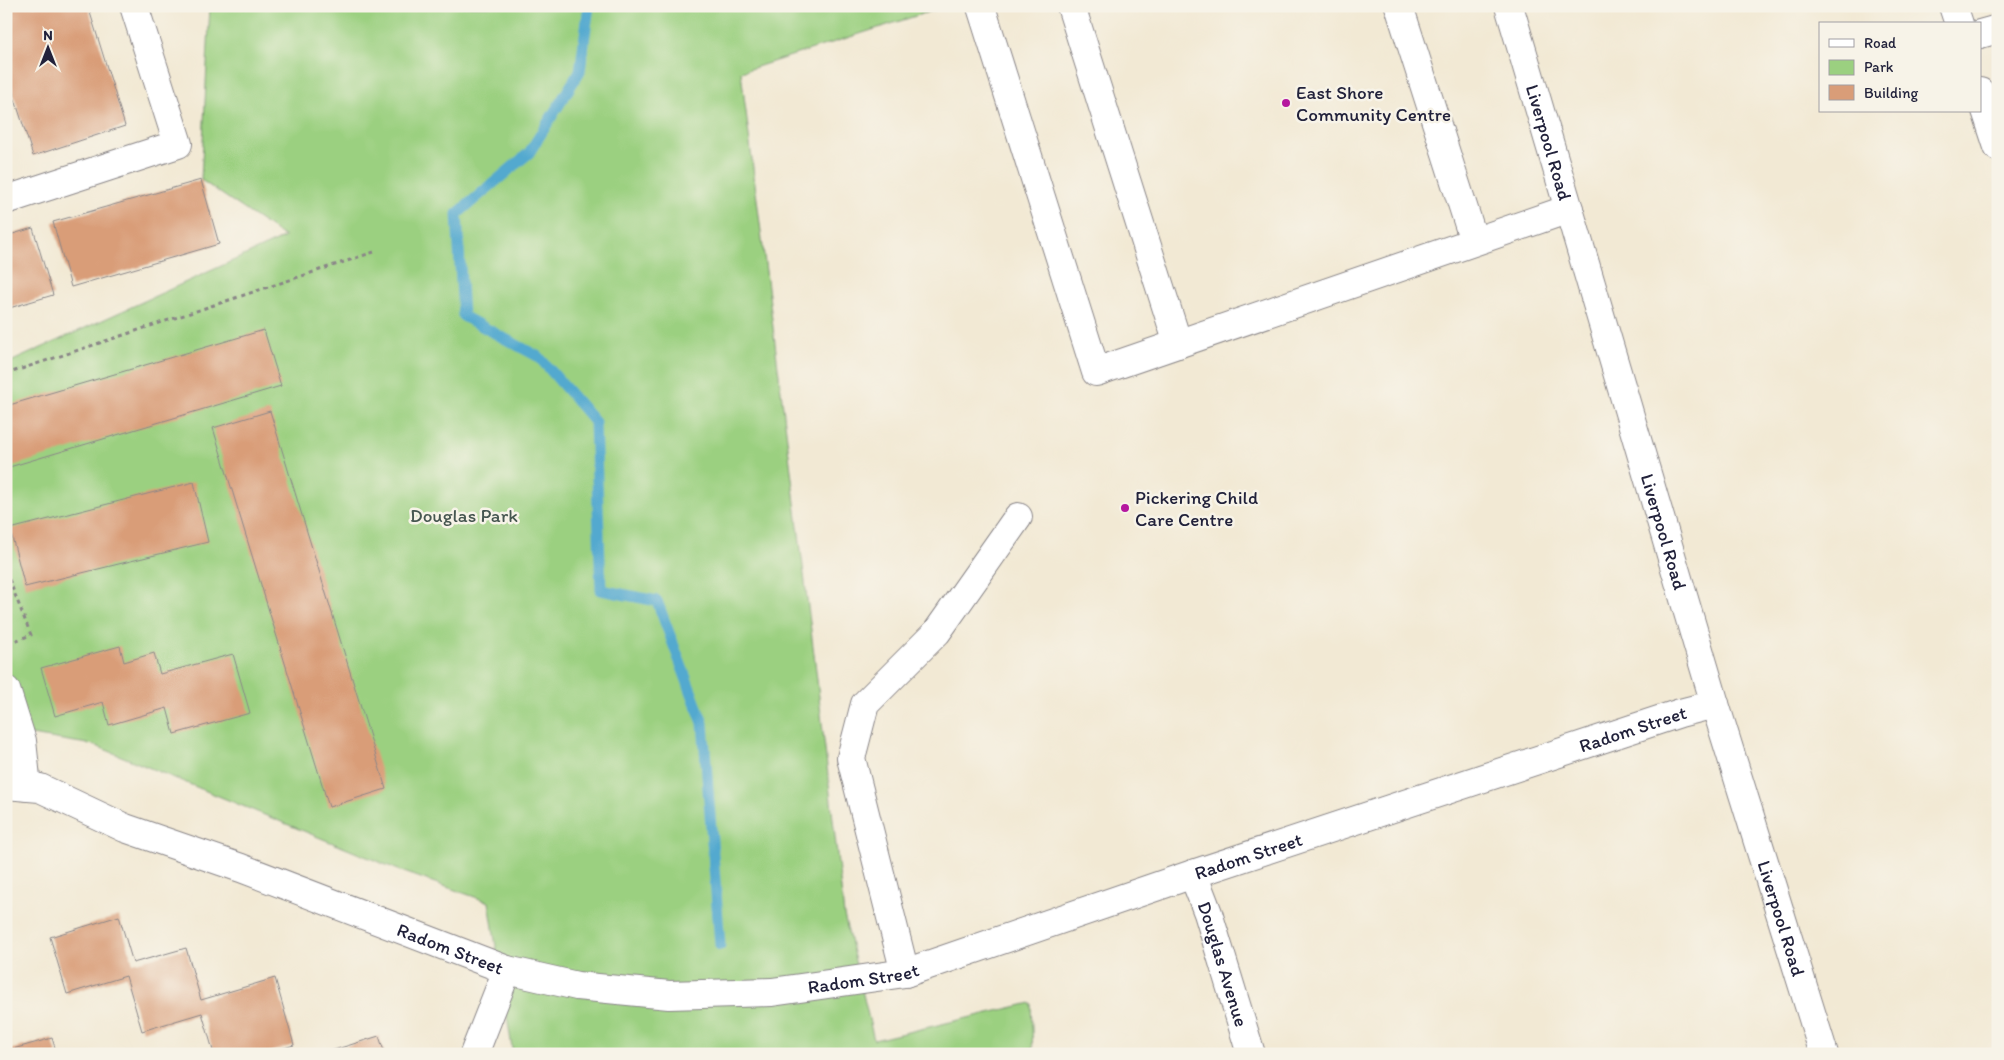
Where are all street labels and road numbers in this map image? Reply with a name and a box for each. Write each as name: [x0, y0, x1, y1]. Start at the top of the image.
street label: Liverpool Road: [1521, 82, 1577, 203]
street label: Liverpool Road: [1636, 471, 1692, 592]
street label: Radom Street: [1576, 701, 1689, 758]
street label: Radom Street: [1192, 828, 1305, 885]
street label: Liverpool Road: [1752, 858, 1810, 979]
street label: Douglas Avenue: [1193, 898, 1253, 1030]
street label: Radom Street: [394, 918, 507, 980]
street label: Radom Street: [806, 958, 922, 999]

